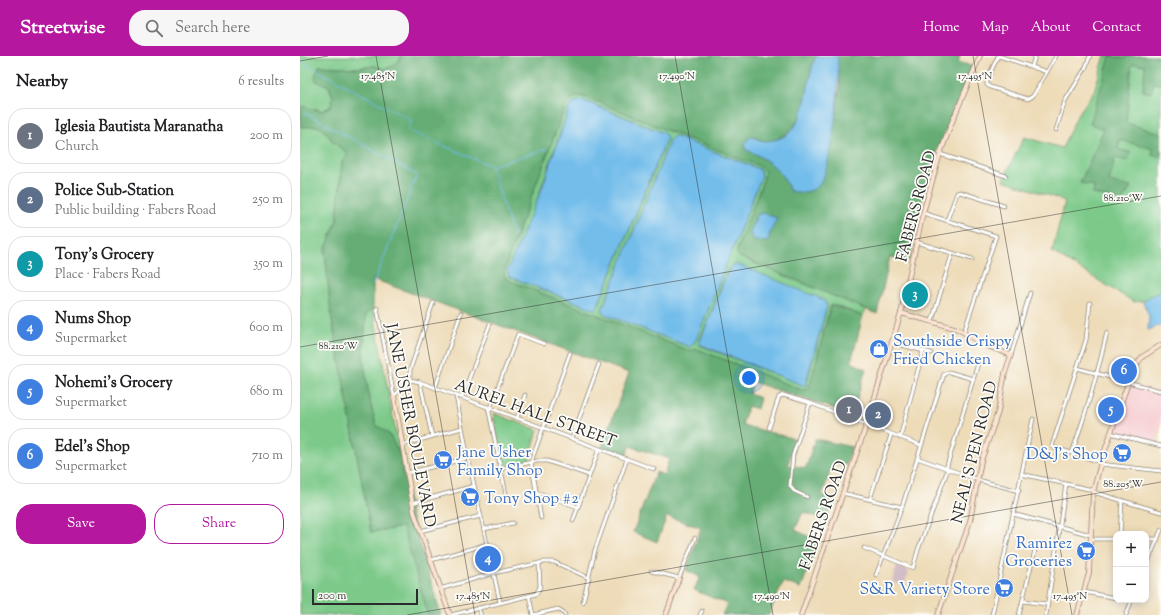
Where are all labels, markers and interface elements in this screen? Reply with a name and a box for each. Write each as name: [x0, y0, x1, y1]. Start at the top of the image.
search box: [129, 10, 409, 46]
text: Streetwise: [20, 15, 105, 42]
icon: search: [143, 17, 165, 39]
text: Search here: [175, 18, 250, 39]
text: Home: [923, 18, 960, 38]
text: Map: [982, 18, 1009, 38]
text: About: [1031, 18, 1070, 38]
text: Contact: [1092, 18, 1141, 38]
text: 17.485°N: [361, 69, 395, 84]
text: 17.490°N: [659, 69, 695, 84]
text: 17.495°N: [958, 69, 992, 84]
text: Nearby: [16, 70, 68, 94]
text: 6 results: [238, 73, 284, 91]
text: Iglesia Bautista Maranatha: [55, 117, 223, 138]
text: 1: [28, 127, 32, 145]
text: 200 m: [250, 127, 283, 145]
text: Church: [55, 138, 99, 156]
street label: FABERS ROAD: [892, 148, 943, 265]
text: Police Sub-Station: [55, 181, 174, 202]
text: 2: [27, 191, 33, 209]
text: 250 m: [252, 191, 283, 209]
text: 88.210°W: [1103, 191, 1143, 206]
text: Public building · Fabers Road: [55, 202, 216, 220]
text: Tony's Grocery: [55, 245, 154, 266]
text: 3: [27, 255, 33, 273]
text: 350 m: [253, 255, 283, 273]
text: Place · Fabers Road: [55, 266, 161, 284]
pin: 3: [902, 280, 928, 310]
text: Nums Shop: [55, 309, 131, 330]
text: 4: [27, 319, 33, 337]
text: 600 m: [249, 319, 283, 337]
street label: JANE USHER BOULEVARD: [378, 321, 441, 529]
text: Supermarket: [55, 330, 127, 348]
place label: Southside Crispy Fried Chicken: [893, 331, 1012, 372]
shop icon: Southside Crispy Fried Chicken: [868, 338, 890, 360]
text: 88.210°W: [318, 339, 358, 354]
pin: 6: [1111, 356, 1137, 386]
your location: [739, 368, 759, 388]
text: Nohemi's Grocery: [55, 373, 173, 394]
street label: AUREL HALL STREET: [451, 374, 619, 454]
street label: NEAL'S PEN ROAD: [947, 379, 1004, 526]
text: 5: [28, 383, 32, 401]
text: 680 m: [250, 383, 283, 401]
text: Supermarket: [55, 394, 127, 412]
pin: 1: [836, 395, 862, 425]
pin: 5: [1098, 395, 1124, 425]
pin: 2: [865, 400, 891, 430]
text: Edel's Shop: [55, 437, 130, 458]
place label: Jane Usher Family Shop: [456, 442, 543, 483]
supermarket icon: D&J's Shop: [1111, 442, 1133, 464]
place label: D&J's Shop: [1026, 444, 1108, 467]
text: 6: [27, 447, 33, 465]
text: 710 m: [252, 447, 283, 465]
supermarket icon: Jane Usher Family Shop: [432, 449, 454, 471]
text: Supermarket: [55, 458, 127, 476]
street label: FABERS ROAD: [795, 458, 854, 574]
text: 88.205°W: [1103, 477, 1143, 492]
supermarket icon: Tony Shop #2: [459, 486, 481, 508]
place label: Tony Shop #2: [484, 488, 579, 511]
button: Save: [16, 504, 146, 544]
button: Share: [154, 504, 284, 544]
map controls: [1113, 531, 1149, 603]
button: +: [1113, 531, 1149, 567]
place label: Ramirez Groceries: [1005, 533, 1072, 574]
supermarket icon: Ramirez Groceries: [1075, 540, 1097, 562]
pin: 4: [475, 544, 501, 574]
button: −: [1113, 567, 1149, 603]
supermarket icon: S&R Variety Store: [993, 577, 1015, 599]
place label: S&R Variety Store: [859, 579, 990, 602]
scale bar: [312, 587, 418, 606]
text: 200 m: [318, 588, 346, 604]
text: 17.485°N: [456, 589, 490, 604]
text: 17.490°N: [754, 589, 790, 604]
text: 17.495°N: [1053, 589, 1087, 604]

